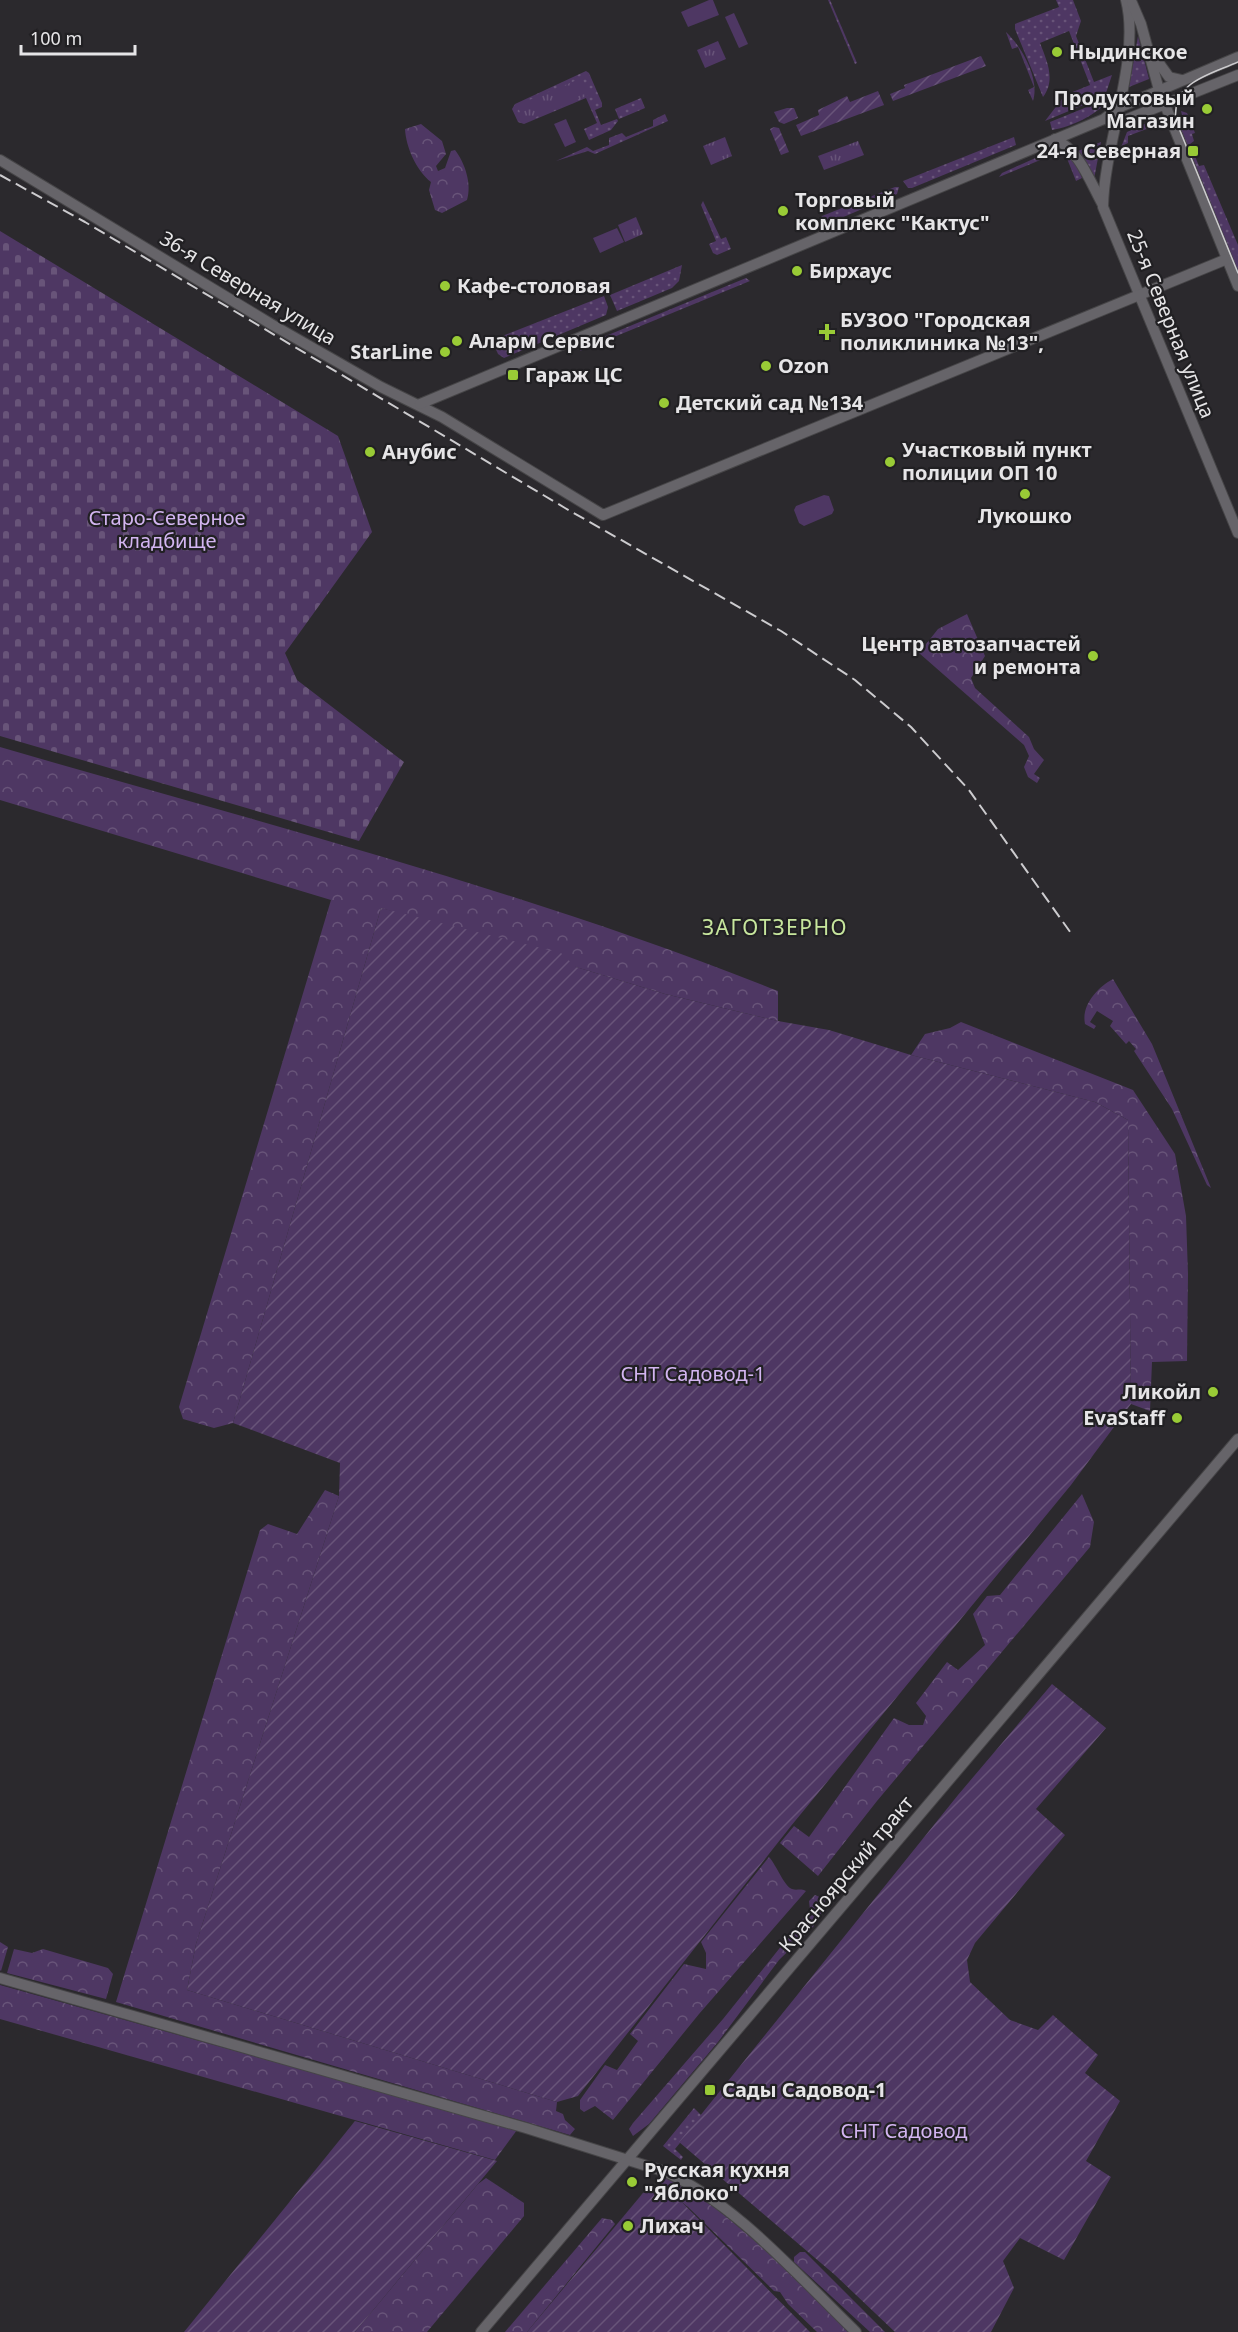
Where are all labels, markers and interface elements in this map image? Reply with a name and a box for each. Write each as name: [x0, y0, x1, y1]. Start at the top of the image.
scale bar: [21, 18, 135, 56]
text: 100 m: [30, 26, 82, 50]
place label: Ныдинское: [1069, 38, 1187, 65]
marker: Ныдинское: [1050, 45, 1064, 59]
place label: Продуктовый Магазин: [1054, 84, 1195, 134]
marker: Продуктовый Магазин: [1200, 102, 1214, 116]
place label: 24-я Северная: [1036, 137, 1181, 164]
marker: 24-я Северная: [1186, 144, 1200, 158]
place label: Торговый комплекс "Кактус": [795, 186, 990, 236]
marker: Торговый комплекс "Кактус": [776, 204, 790, 218]
street label: 36-я Северная улица: [155, 224, 341, 351]
street label: 25-я Северная улица: [1121, 225, 1222, 422]
place label: Бирхаус: [809, 257, 892, 284]
marker: Бирхаус: [790, 264, 804, 278]
place label: Кафе-столовая: [457, 272, 610, 299]
marker: Кафе-столовая: [438, 279, 452, 293]
place label: БУЗОО "Городская поликлиника №13",: [840, 306, 1044, 356]
marker: БУЗОО "Городская поликлиника №13",: [818, 323, 836, 341]
place label: Аларм Сервис: [469, 327, 615, 354]
marker: Аларм Сервис: [450, 334, 464, 348]
place label: StarLine: [350, 338, 433, 365]
marker: StarLine: [438, 345, 452, 359]
place label: Ozon: [778, 352, 829, 379]
marker: Ozon: [759, 359, 773, 373]
place label: Гараж ЦС: [525, 361, 623, 388]
marker: Гараж ЦС: [506, 368, 520, 382]
place label: Детский сад №134: [676, 389, 864, 416]
marker: Детский сад №134: [657, 396, 671, 410]
place label: Участковый пункт полиции ОП 10: [902, 436, 1092, 486]
place label: Анубис: [382, 438, 457, 465]
marker: Анубис: [363, 445, 377, 459]
marker: Участковый пункт полиции ОП 10: [883, 455, 897, 469]
marker: Лукошко: [1018, 487, 1032, 501]
place label: Лукошко: [978, 502, 1072, 529]
park label: Старо-Северное кладбище: [88, 504, 246, 554]
place label: Центр автозапчастей и ремонта: [861, 630, 1081, 680]
marker: Центр автозапчастей и ремонта: [1086, 649, 1100, 663]
district label: ЗАГОТЗЕРНО: [702, 913, 848, 941]
park label: СНТ Садовод-1: [621, 1360, 765, 1387]
place label: Ликойл: [1123, 1378, 1201, 1405]
marker: Ликойл: [1206, 1385, 1220, 1399]
place label: EvaStaff: [1083, 1404, 1167, 1431]
marker: EvaStaff: [1170, 1411, 1184, 1425]
street label: Красноярский тракт: [772, 1790, 919, 1958]
place label: Сады Садовод-1: [722, 2076, 887, 2103]
marker: Сады Садовод-1: [703, 2083, 717, 2097]
park label: СНТ Садовод: [840, 2117, 968, 2144]
place label: Русская кухня "Яблоко": [644, 2156, 790, 2206]
marker: Русская кухня "Яблоко": [625, 2175, 639, 2189]
place label: Лихач: [640, 2212, 704, 2239]
marker: Лихач: [621, 2219, 635, 2233]

